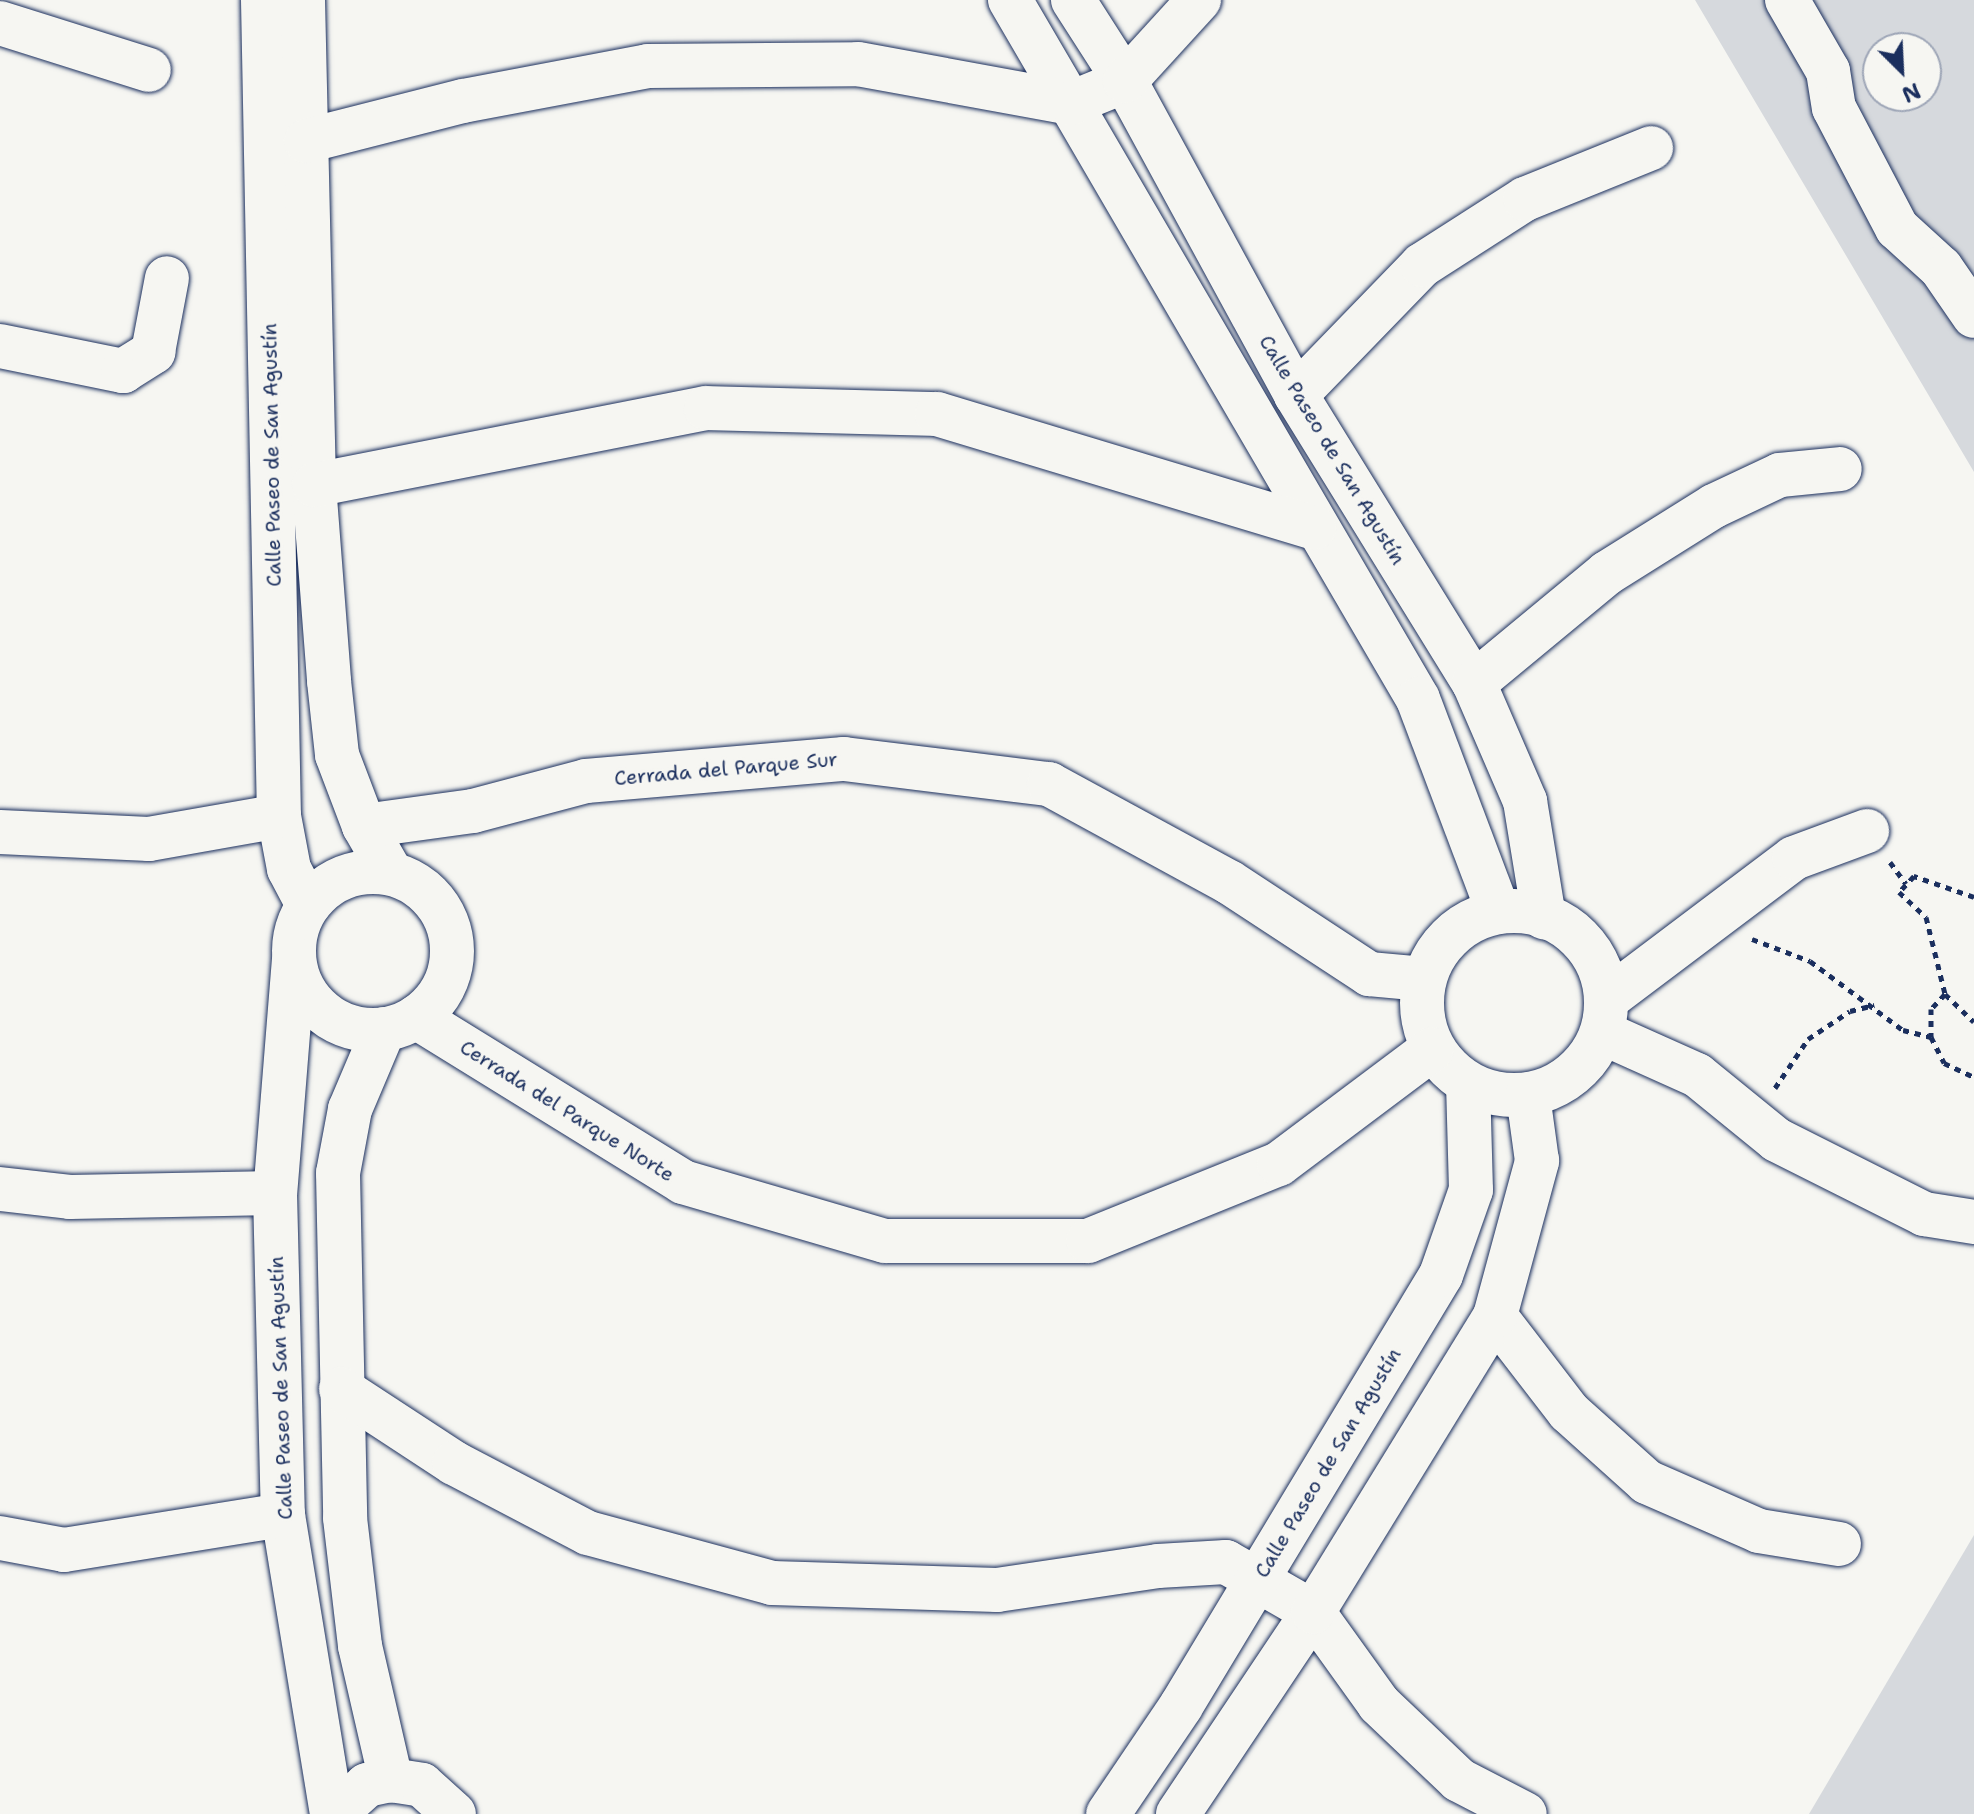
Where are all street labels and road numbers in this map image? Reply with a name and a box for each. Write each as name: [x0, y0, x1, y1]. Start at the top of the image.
street label: Calle Paseo de San Agustín: [258, 323, 286, 587]
street label: Calle Paseo de San Agustín: [1254, 331, 1410, 569]
street label: Cerrada del Parque Sur: [613, 747, 839, 791]
street label: Cerrada del Parque Norte: [455, 1035, 679, 1187]
street label: Calle Paseo de San Agustín: [264, 1256, 298, 1520]
street label: Calle Paseo de San Agustín: [1250, 1344, 1406, 1582]

